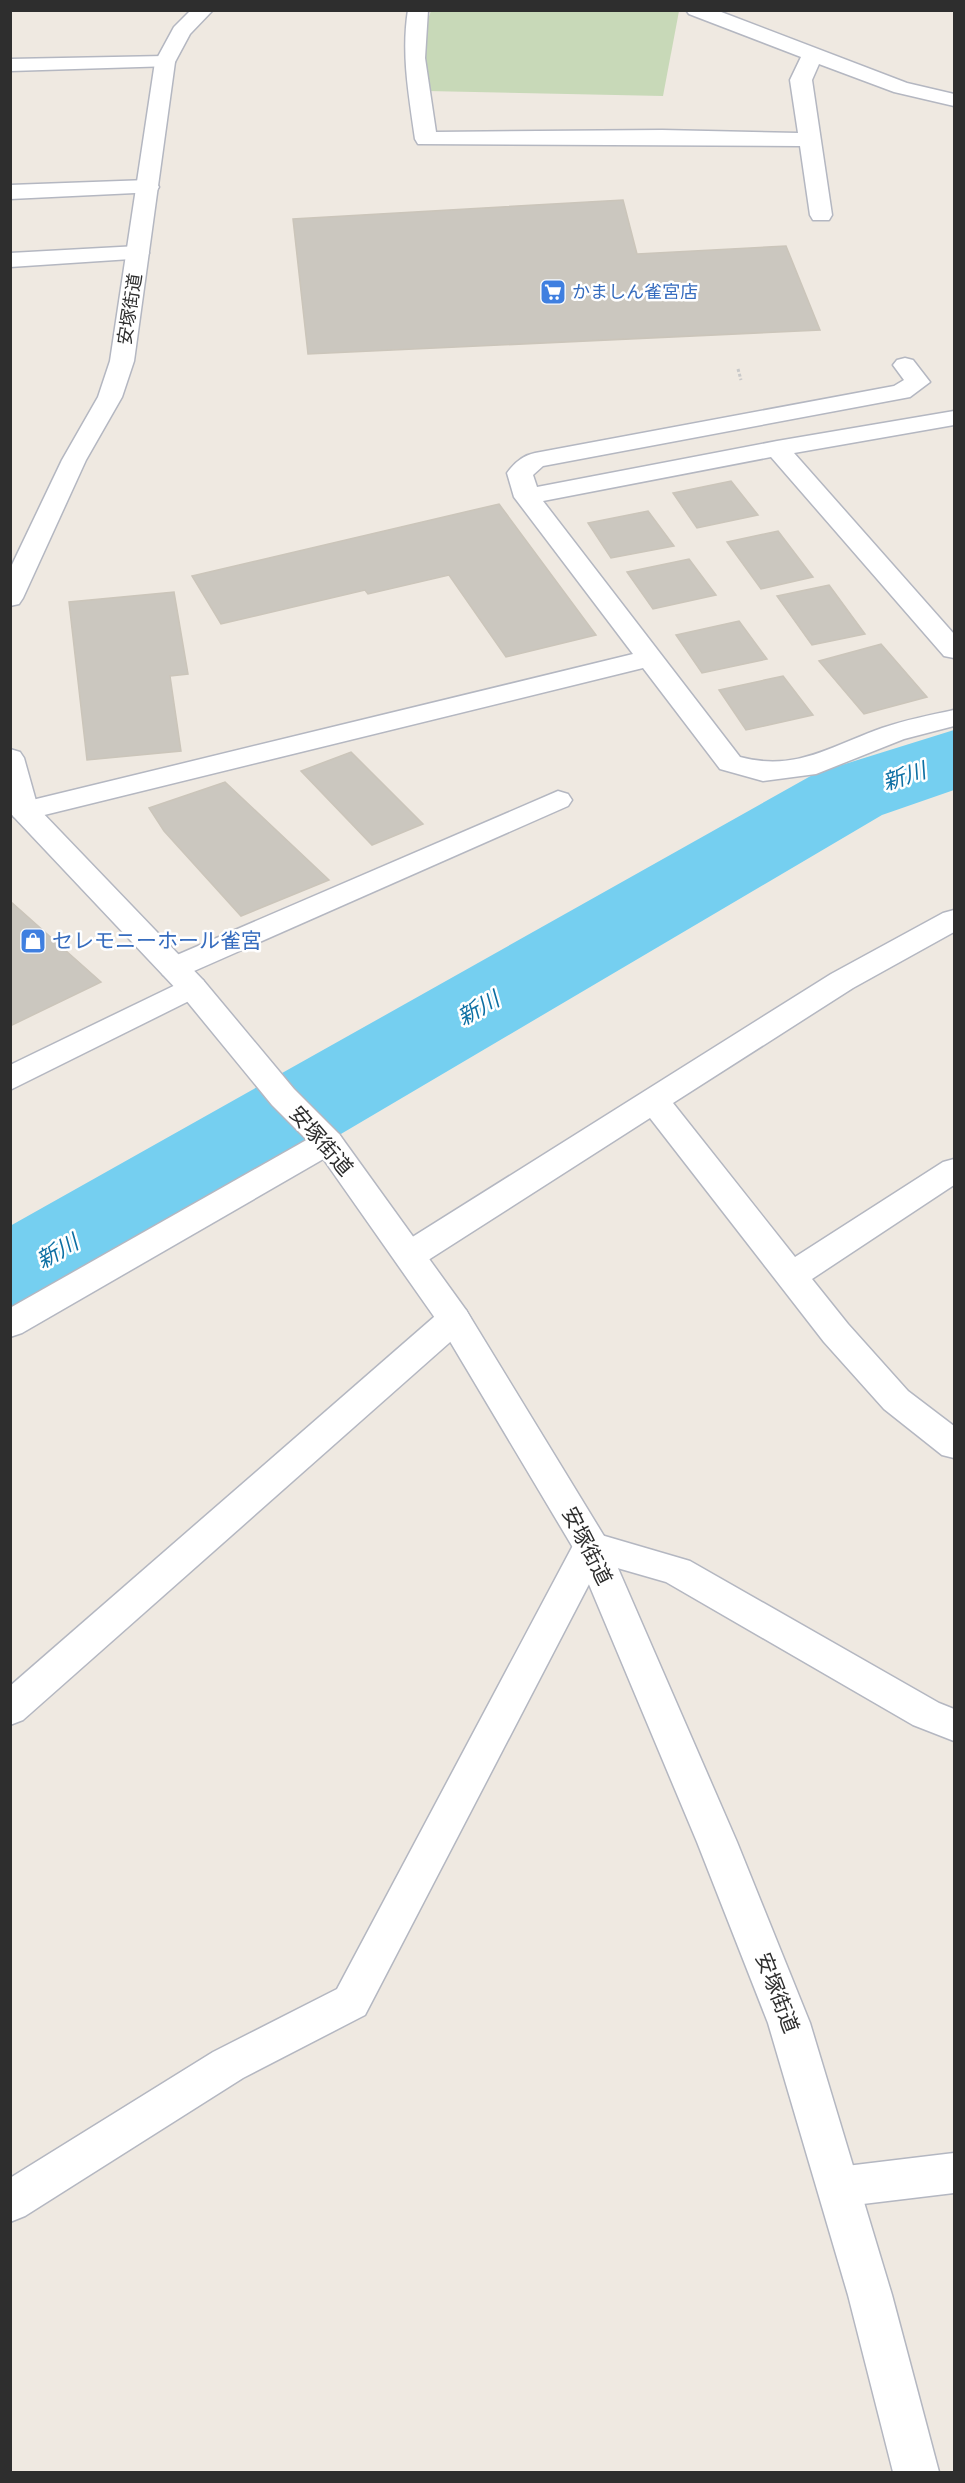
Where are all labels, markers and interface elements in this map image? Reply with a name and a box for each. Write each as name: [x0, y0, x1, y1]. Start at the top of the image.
street label: 安塚街道: [112, 271, 146, 346]
supermarket icon: かましん雀宮店: [538, 277, 568, 307]
place label: かましん雀宮店: [572, 279, 698, 303]
water label: 新川: [878, 753, 931, 796]
shop icon: セレモニーホール雀宮: [18, 926, 48, 956]
place label: セレモニーホール雀宮: [52, 926, 262, 954]
water label: 新川: [451, 982, 506, 1031]
street label: 安塚街道: [284, 1099, 360, 1181]
water label: 新川: [30, 1225, 85, 1274]
street label: 安塚街道: [556, 1502, 619, 1589]
street label: 安塚街道: [750, 1948, 806, 2037]

